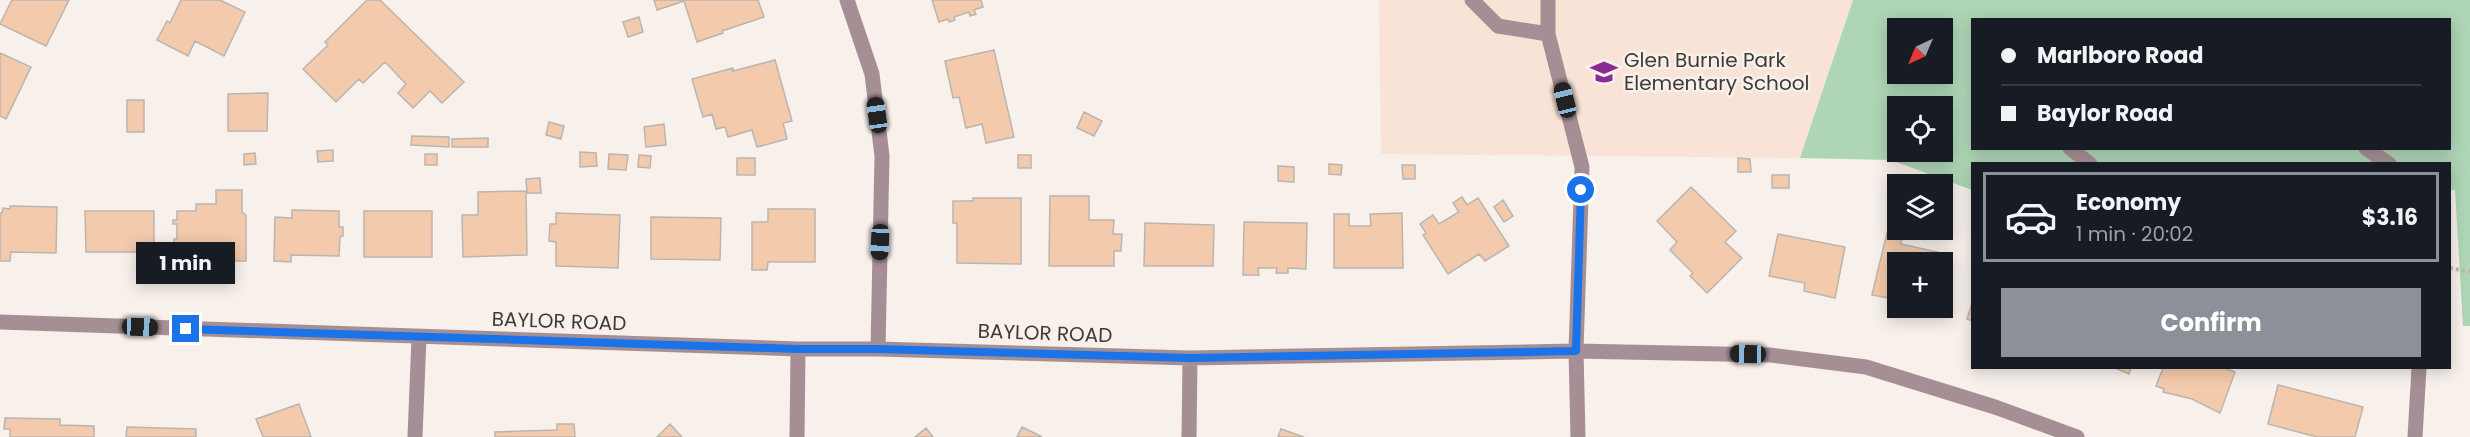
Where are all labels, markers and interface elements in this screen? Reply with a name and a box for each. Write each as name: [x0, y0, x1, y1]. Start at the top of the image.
north arrow: [1887, 18, 1953, 84]
map controls: [1887, 18, 1953, 318]
text: Marlboro Road: [2037, 40, 2203, 71]
place label: Glen Burnie Park Elementary School: [1624, 46, 1809, 97]
school or university icon: Glen Burnie Park Elementary School: [1589, 57, 1619, 87]
car: [1552, 80, 1578, 120]
car: [866, 96, 888, 134]
button: locate: [1887, 96, 1953, 162]
text: Baylor Road: [2037, 98, 2173, 129]
button: layers: [1887, 174, 1953, 240]
route start: [1567, 176, 1594, 203]
text: Economy: [2076, 187, 2181, 218]
icon: car: [2004, 190, 2058, 244]
text: $3.16: [2362, 202, 2418, 233]
text: 1 min · 20:02: [2076, 220, 2193, 248]
car: [870, 224, 890, 260]
callout: 1 min: [136, 242, 236, 284]
text: 1 min: [159, 249, 212, 277]
button: +: [1887, 252, 1953, 318]
button: Confirm: [2001, 288, 2421, 357]
street label: BAYLOR ROAD: [491, 305, 627, 337]
route end: [172, 315, 199, 342]
car: [122, 317, 158, 337]
street label: BAYLOR ROAD: [977, 317, 1113, 349]
car: [1730, 345, 1766, 363]

